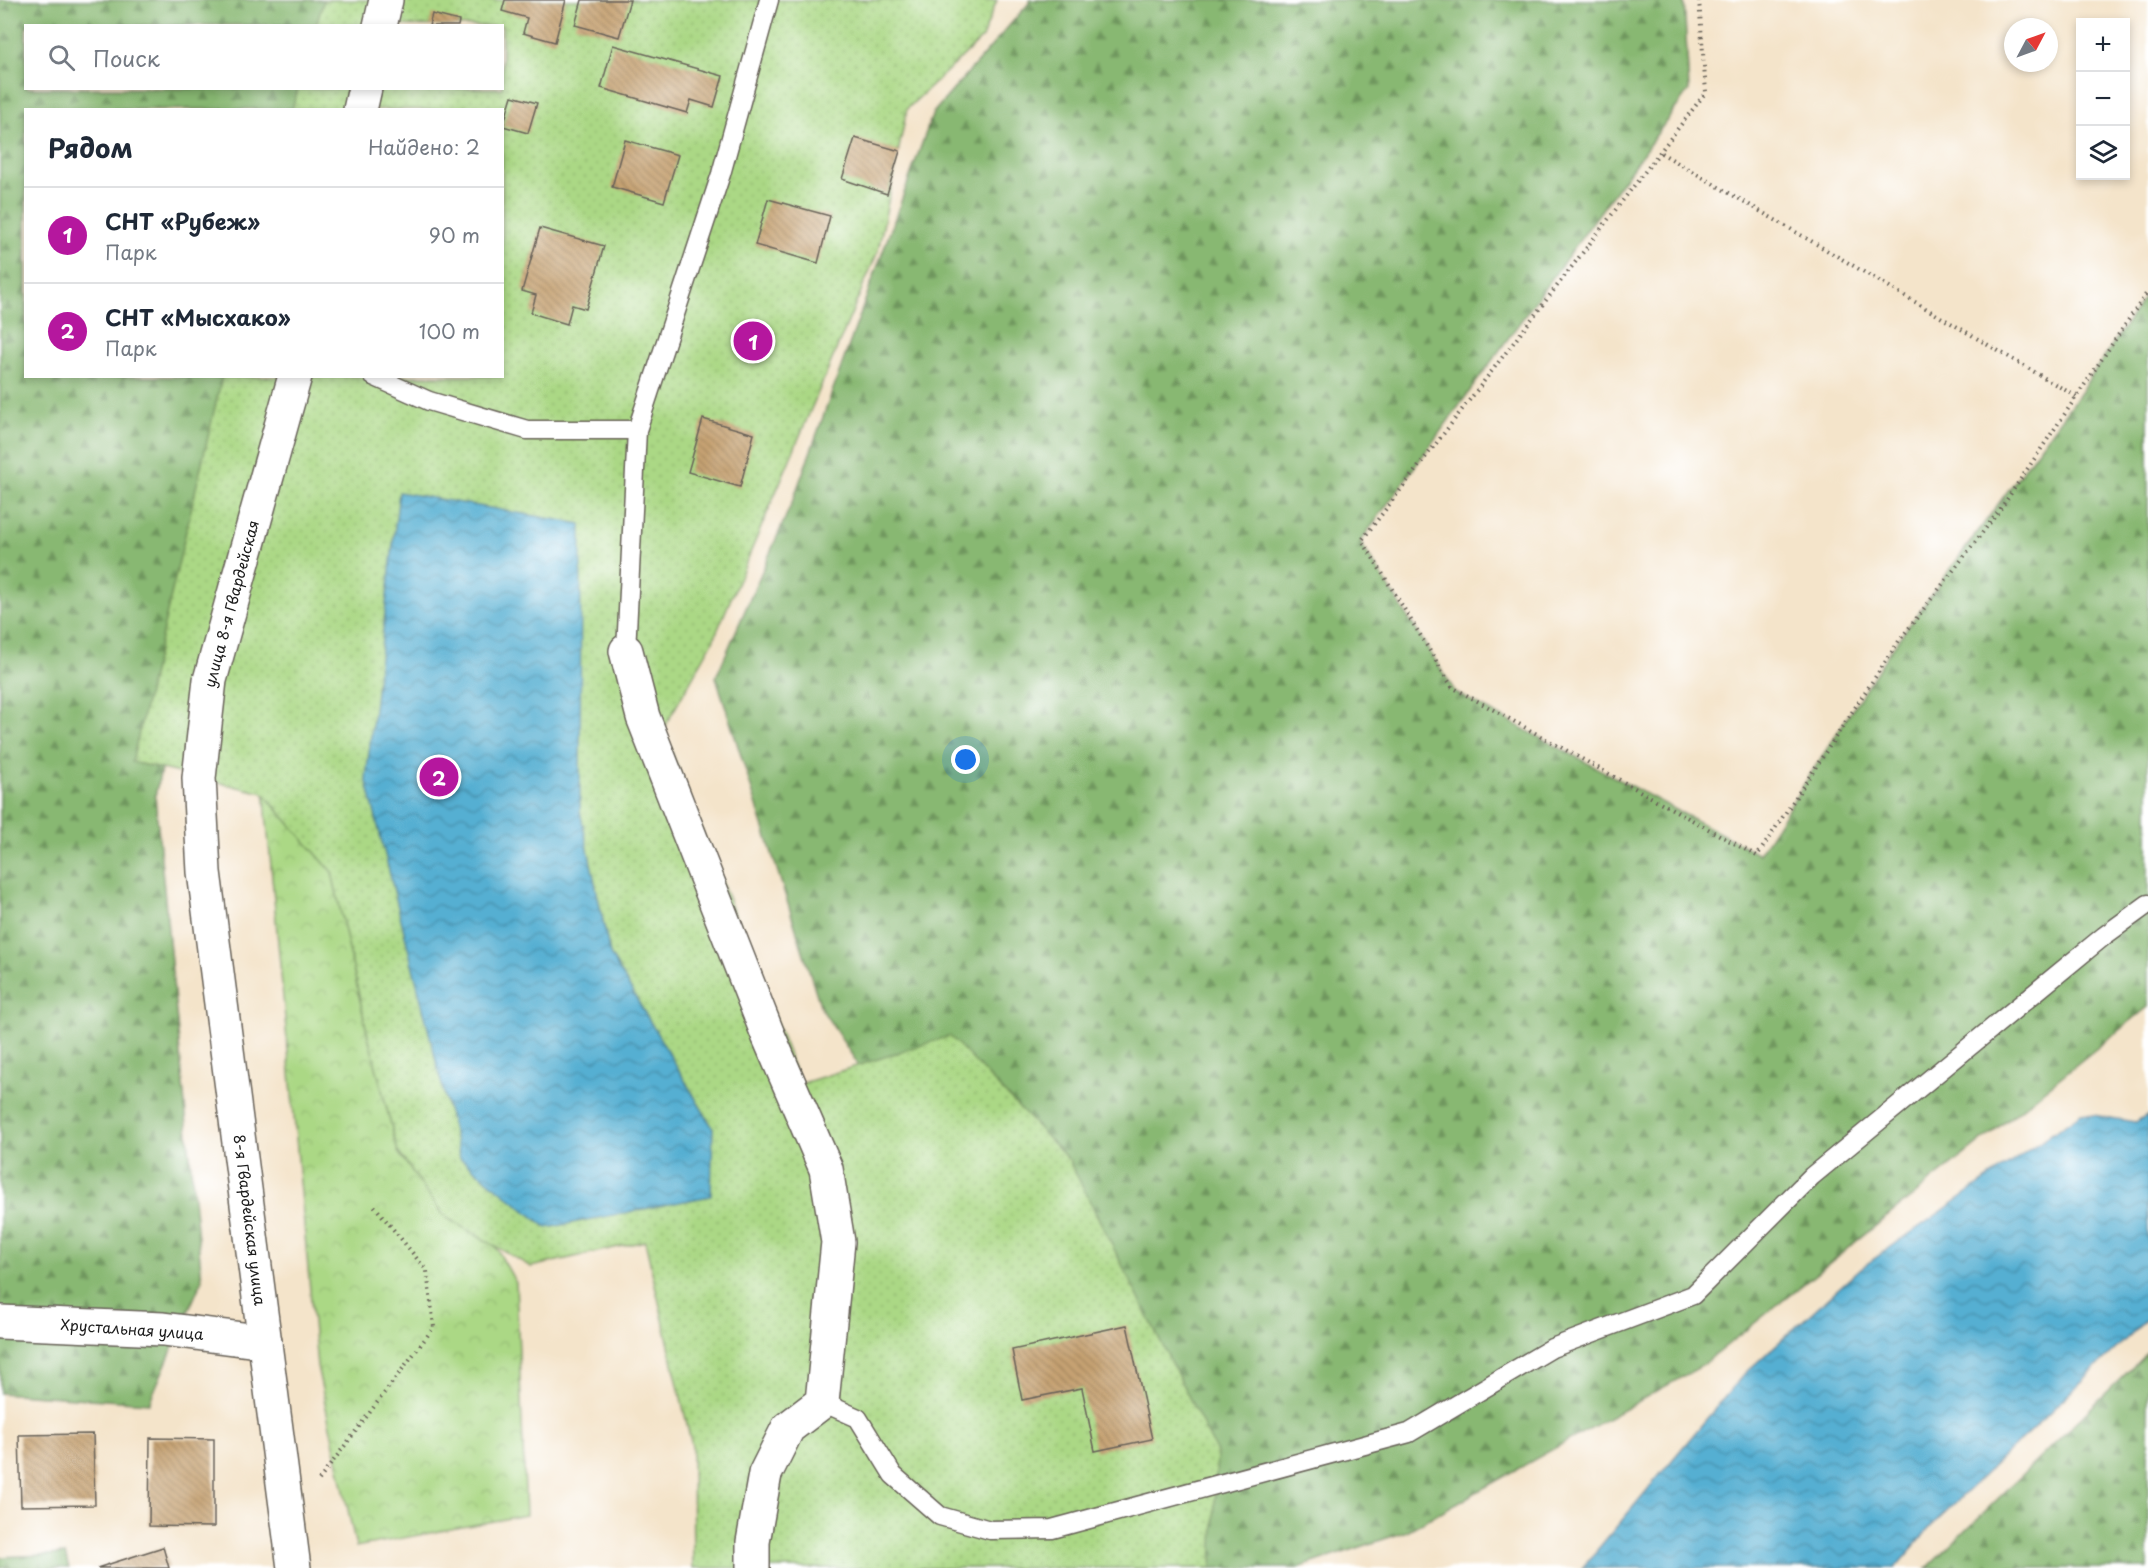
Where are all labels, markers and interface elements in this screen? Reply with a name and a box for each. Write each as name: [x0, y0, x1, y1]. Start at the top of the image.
north arrow: [2004, 18, 2058, 72]
map controls: [2076, 18, 2130, 180]
button: +: [2076, 18, 2130, 72]
search box: [24, 24, 504, 90]
icon: search: [45, 41, 78, 74]
text: Поиск: [93, 41, 160, 74]
button: −: [2076, 72, 2130, 126]
button: layers: [2076, 126, 2130, 180]
text: Рядом: [48, 128, 133, 167]
text: Найдено: 2: [368, 132, 480, 162]
text: СНТ «Рубеж»: [105, 204, 260, 237]
text: 1: [63, 220, 72, 250]
text: 90 m: [429, 220, 480, 250]
text: Парк: [105, 237, 157, 267]
text: СНТ «Мысхако»: [105, 300, 291, 333]
text: 2: [60, 316, 75, 346]
text: 100 m: [419, 316, 480, 346]
pin: 1: [734, 318, 772, 364]
text: Парк: [105, 333, 157, 363]
street label: улица 8-я Гвардейская: [197, 517, 264, 690]
your location: [951, 745, 980, 774]
pin: 2: [420, 754, 458, 800]
street label: 8-я Гвардейская улица: [229, 1133, 272, 1307]
street label: Хрустальная улица: [60, 1312, 205, 1345]

